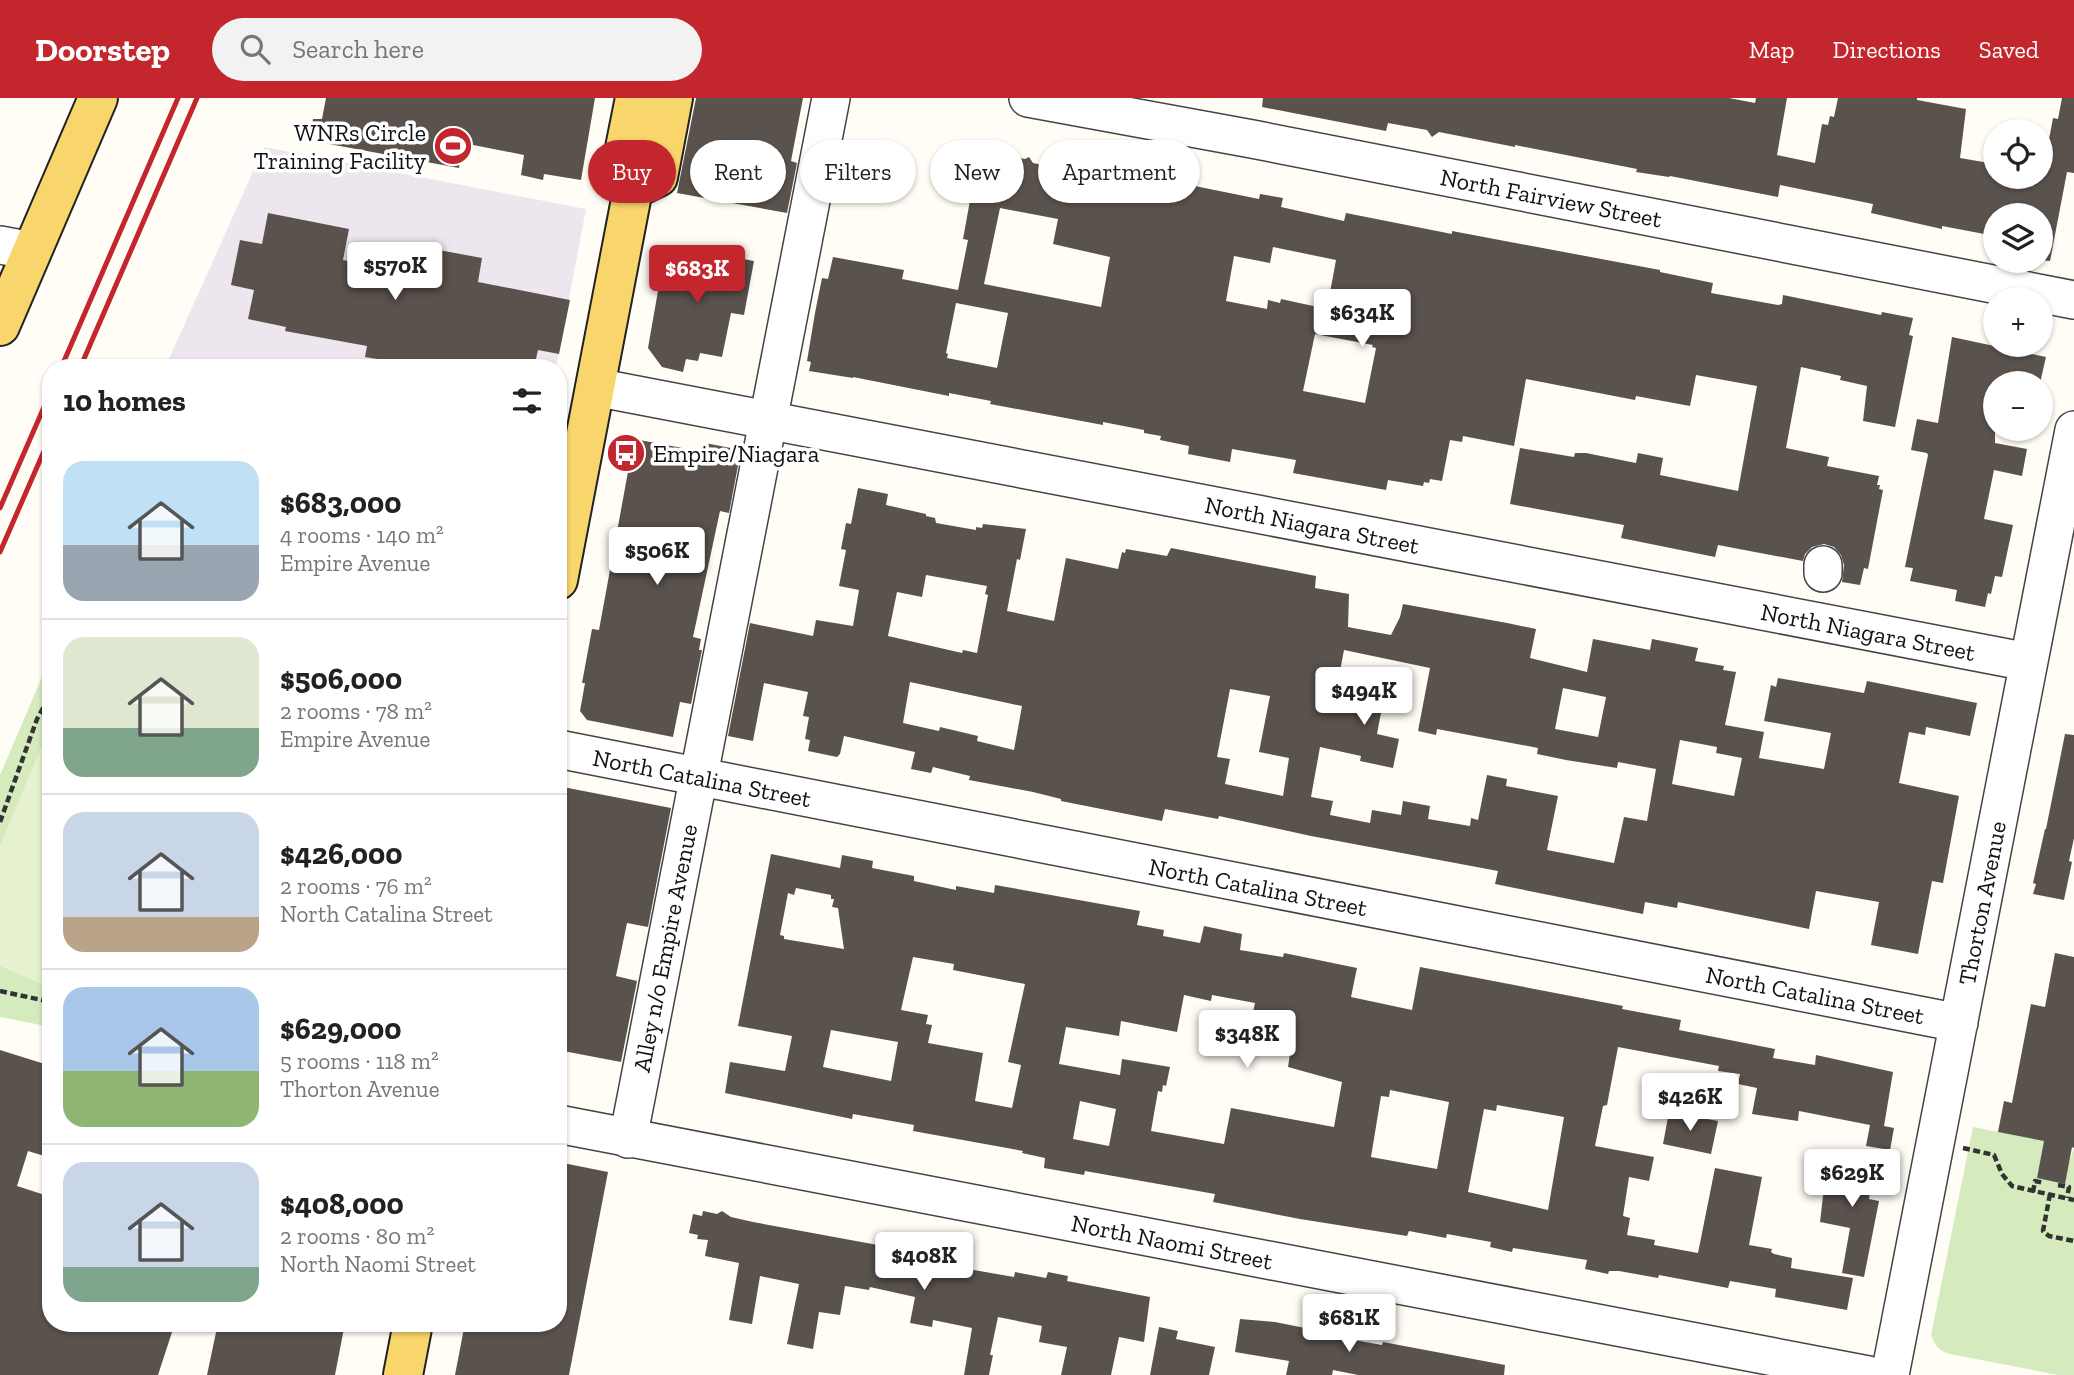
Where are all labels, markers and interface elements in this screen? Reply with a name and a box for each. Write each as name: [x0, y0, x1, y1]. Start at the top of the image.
search box: [212, 18, 702, 81]
text: Doorstep: [35, 30, 170, 69]
icon: search: [236, 30, 274, 68]
text: Search here: [292, 33, 424, 65]
text: Map: [1749, 35, 1795, 64]
text: Directions: [1833, 35, 1941, 64]
text: Saved: [1979, 35, 2039, 64]
place label: WNRs Circle Training Facility: [254, 118, 427, 175]
map controls: [1983, 119, 2053, 441]
button: locate: [1983, 119, 2053, 189]
sports icon: WNRs Circle Training Facility: [432, 125, 474, 167]
chip: Buy: [588, 140, 676, 203]
chip: Rent: [690, 140, 786, 203]
chip: Filters: [800, 140, 916, 203]
chip: New: [930, 140, 1024, 203]
chip: Apartment: [1038, 140, 1200, 203]
street label: North Fairview Street: [1438, 162, 1664, 234]
button: layers: [1983, 203, 2053, 273]
pin: $570K: [346, 242, 444, 302]
pin: $683K: [648, 246, 746, 305]
text: $570K: [363, 251, 427, 279]
text: $683K: [665, 254, 729, 282]
button: +: [1983, 287, 2053, 357]
pin: $634K: [1313, 289, 1411, 349]
text: $634K: [1330, 298, 1394, 326]
button: −: [1983, 371, 2053, 441]
icon: filters: [508, 382, 546, 420]
text: 10 homes: [63, 383, 186, 419]
bus stop icon: Empire/Niagara: [605, 432, 647, 474]
place label: Empire/Niagara: [653, 439, 820, 468]
text: $683,000: [280, 485, 401, 521]
icon: home: [119, 489, 203, 573]
street label: North Niagara Street: [1202, 490, 1422, 560]
text: 4 rooms · 140 m²: [280, 521, 444, 549]
pin: $506K: [608, 528, 706, 587]
text: $506K: [625, 536, 689, 564]
text: Empire Avenue: [280, 549, 430, 577]
street label: North Niagara Street: [1758, 597, 1978, 667]
text: $506,000: [280, 661, 402, 697]
icon: home: [119, 665, 203, 749]
pin: $494K: [1315, 668, 1413, 727]
text: $494K: [1331, 676, 1397, 704]
text: 2 rooms · 78 m²: [280, 697, 432, 725]
text: Empire Avenue: [280, 725, 430, 753]
street label: North Catalina Street: [590, 743, 814, 813]
street label: Thorton Avenue: [1952, 819, 2012, 987]
street label: Alley n/o Empire Avenue: [627, 822, 703, 1074]
text: $426,000: [280, 836, 403, 872]
icon: home: [119, 840, 203, 924]
street label: North Catalina Street: [1146, 852, 1370, 922]
text: 2 rooms · 76 m²: [280, 872, 432, 900]
text: North Catalina Street: [280, 900, 493, 928]
street label: North Catalina Street: [1703, 960, 1927, 1030]
pin: $348K: [1198, 1010, 1296, 1070]
text: $629,000: [280, 1011, 401, 1047]
icon: home: [119, 1015, 203, 1099]
text: $348K: [1215, 1019, 1279, 1047]
text: 5 rooms · 118 m²: [280, 1047, 439, 1075]
pin: $426K: [1641, 1074, 1739, 1133]
text: Thorton Avenue: [280, 1075, 440, 1103]
text: $426K: [1658, 1082, 1722, 1110]
pin: $629K: [1803, 1150, 1901, 1209]
text: $629K: [1820, 1158, 1884, 1186]
text: $408,000: [280, 1186, 404, 1222]
icon: home: [119, 1190, 203, 1274]
street label: North Naomi Street: [1069, 1208, 1275, 1276]
text: 2 rooms · 80 m²: [280, 1222, 434, 1250]
pin: $408K: [875, 1232, 973, 1292]
text: $408K: [891, 1241, 957, 1269]
text: North Naomi Street: [280, 1250, 476, 1278]
pin: $681K: [1300, 1294, 1398, 1354]
text: $681K: [1319, 1303, 1379, 1331]

